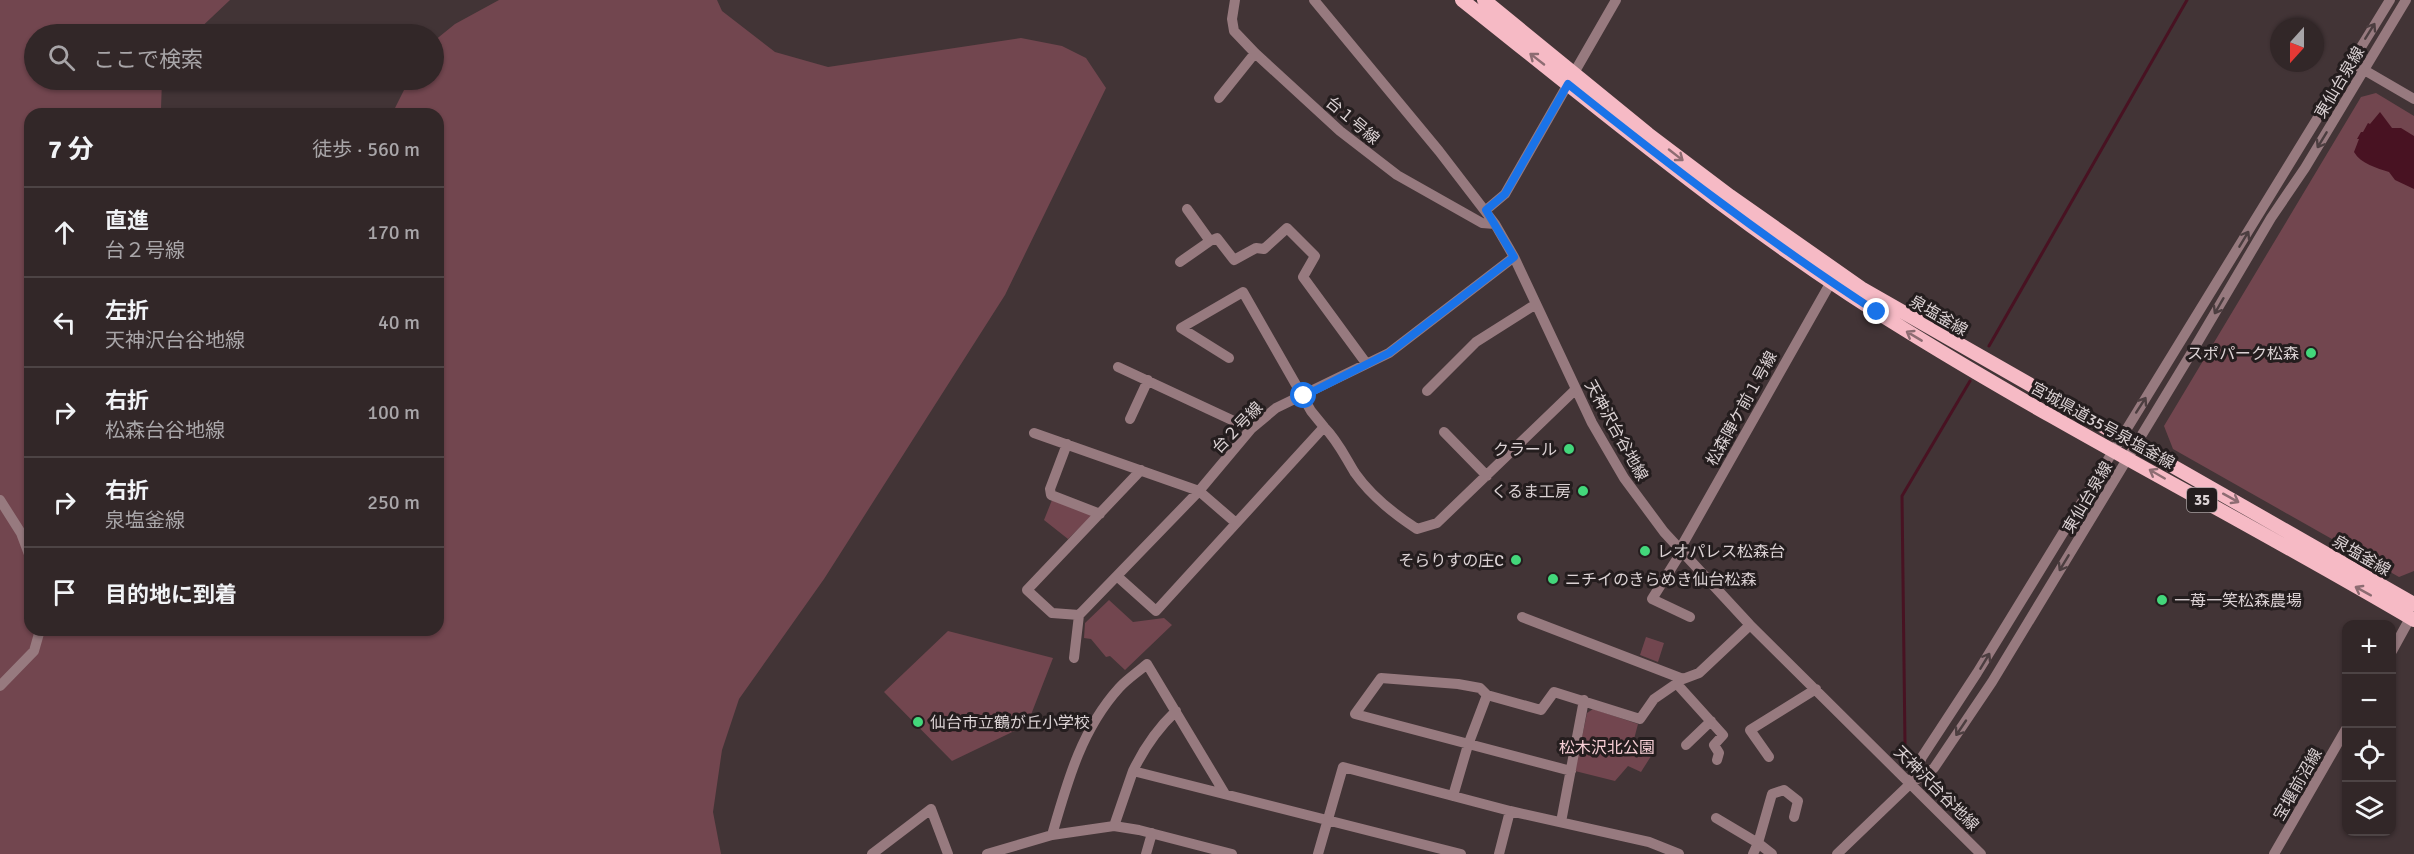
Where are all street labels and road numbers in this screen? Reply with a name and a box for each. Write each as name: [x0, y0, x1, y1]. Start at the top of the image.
street label: 東仙台泉線: [2311, 43, 2369, 122]
street label: 台１号線: [1321, 93, 1383, 149]
street label: 泉塩釜線: [1906, 291, 1971, 341]
street label: 松森陣ケ前１号線: [1702, 348, 1782, 469]
street label: 天神沢台谷地線: [1580, 377, 1652, 484]
street label: 宮城県道35号泉塩釜線: [2027, 378, 2178, 474]
street label: 台２号線: [1208, 398, 1267, 458]
street label: 東仙台泉線: [2059, 458, 2117, 537]
road number: 35: [2187, 488, 2217, 512]
street label: 泉塩釜線: [2329, 531, 2394, 581]
street label: 天神沢台谷地線: [1890, 742, 1983, 835]
street label: 宝堰前沼線: [2269, 745, 2327, 824]

